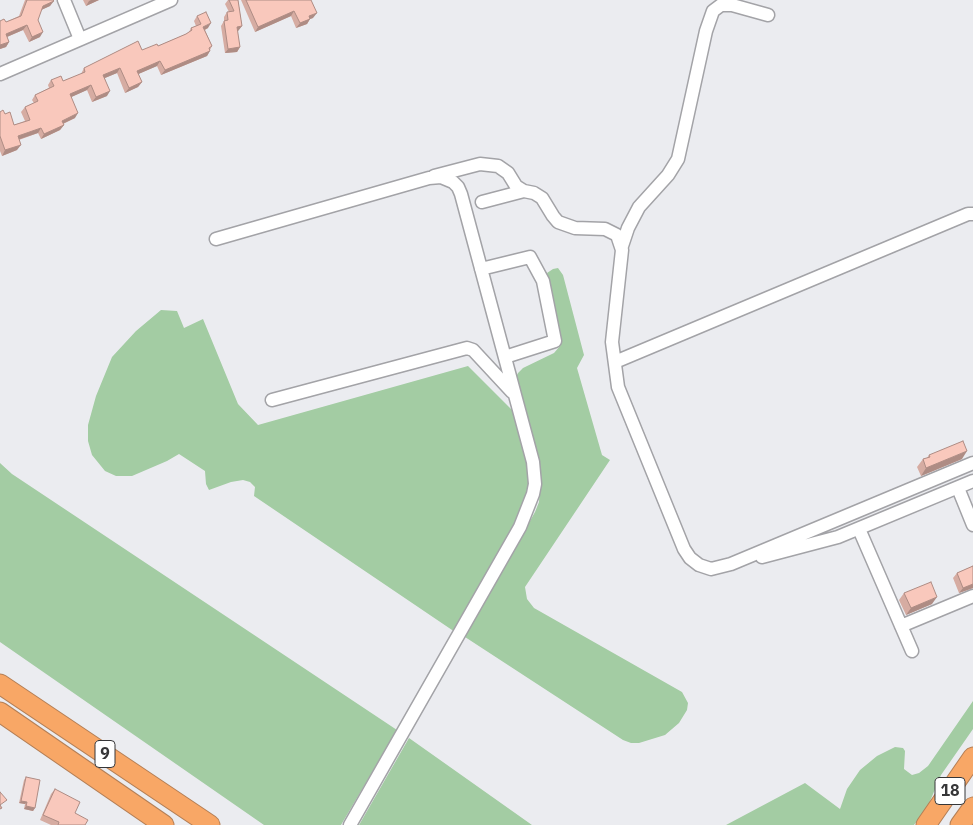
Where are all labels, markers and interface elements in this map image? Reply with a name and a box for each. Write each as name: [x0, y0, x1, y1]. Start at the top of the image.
road number: 9: [95, 741, 115, 768]
road number: 18: [935, 778, 965, 804]

